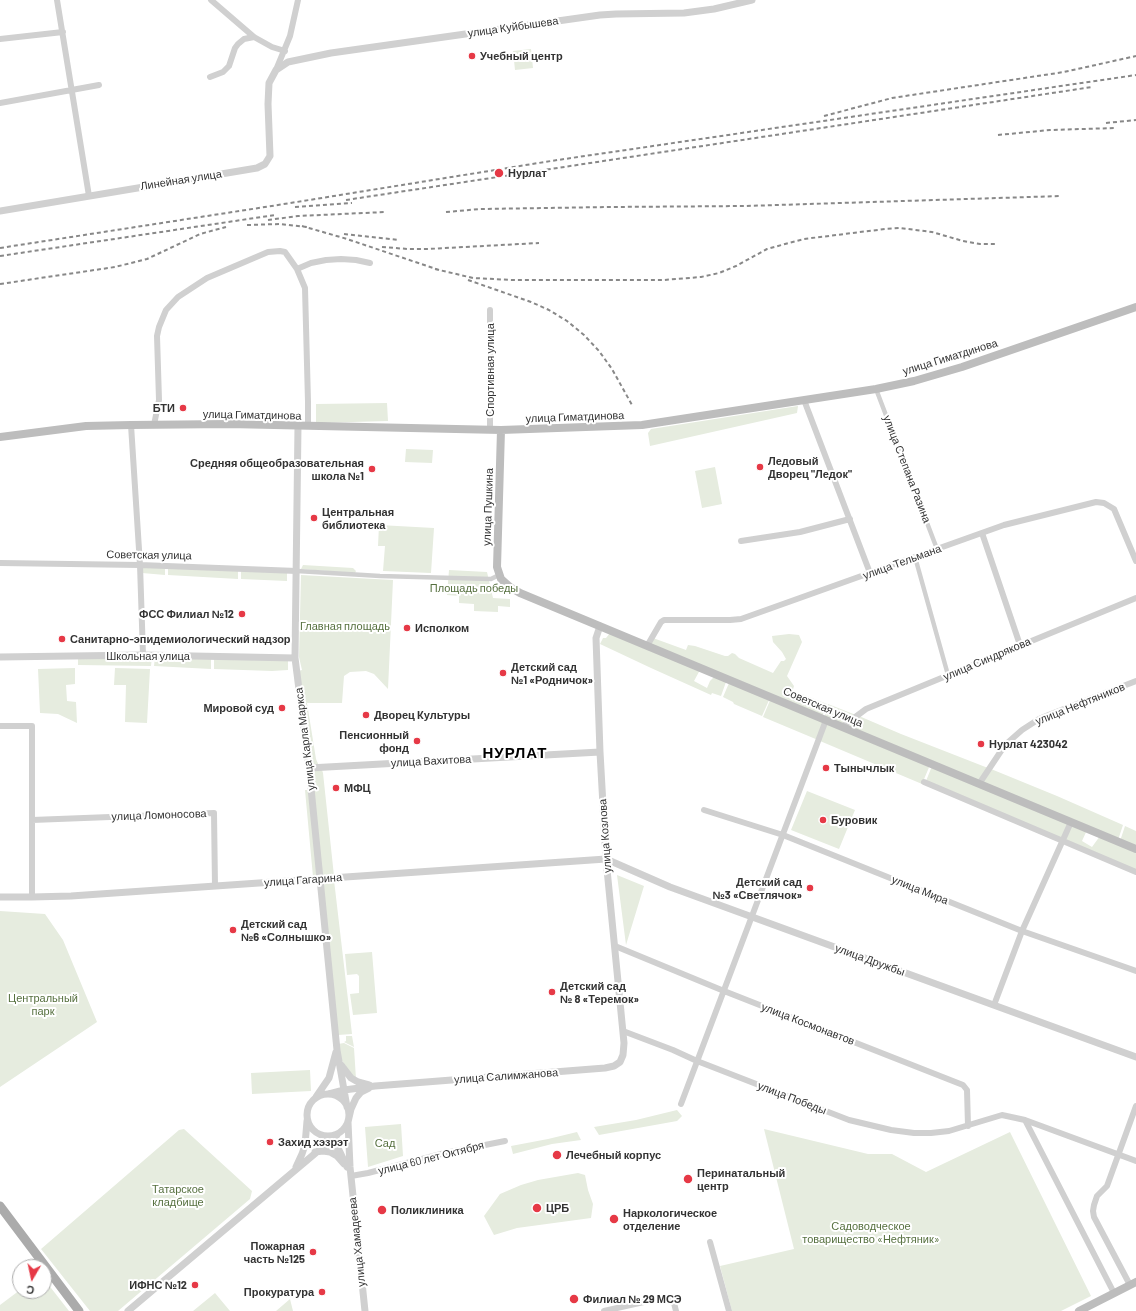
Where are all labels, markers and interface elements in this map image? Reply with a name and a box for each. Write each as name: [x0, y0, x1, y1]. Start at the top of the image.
street label: улица Куйбышева: [467, 14, 559, 40]
place label: Учебный центр: [480, 49, 563, 63]
marker: Учебный центр: [467, 51, 477, 61]
place label: Нурлат: [508, 166, 547, 180]
street label: Линейная улица: [139, 167, 223, 193]
marker: Нурлат: [493, 167, 505, 179]
street label: Спортивная улица: [483, 323, 497, 417]
street label: улица Гиматдинова: [901, 336, 999, 378]
place label: БТИ: [153, 401, 175, 415]
marker: БТИ: [178, 403, 188, 413]
street label: улица Гиматдинова: [203, 408, 301, 422]
street label: улица Гиматдинова: [525, 409, 625, 425]
street label: улица Степана Разина: [880, 413, 934, 525]
place label: Ледовый Дворец "Ледок": [768, 454, 852, 480]
place label: Средняя общеобразовательная школа №1: [190, 456, 364, 482]
marker: Ледовый Дворец "Ледок": [755, 462, 765, 472]
marker: Средняя общеобразовательная школа №1: [367, 464, 377, 474]
street label: улица Пушкина: [480, 468, 496, 546]
place label: Центральная библиотека: [322, 505, 394, 531]
marker: Центральная библиотека: [309, 513, 319, 523]
street label: улица Тельмана: [861, 542, 943, 582]
street label: Советская улица: [106, 548, 192, 562]
park label: Площадь победы: [430, 581, 518, 595]
place label: ФСС Филиал №12: [139, 607, 234, 621]
marker: ФСС Филиал №12: [237, 609, 247, 619]
park label: Главная площадь: [300, 619, 390, 633]
place label: Исполком: [415, 621, 469, 635]
marker: Исполком: [402, 623, 412, 633]
place label: Санитарно-эпидемиологический надзор: [70, 632, 291, 646]
marker: Санитарно-эпидемиологический надзор: [57, 634, 67, 644]
street label: улица Синдрякова: [941, 635, 1033, 683]
street label: Школьная улица: [106, 649, 190, 663]
place label: Детский сад №1 «Родничок»: [511, 660, 593, 686]
marker: Детский сад №1 «Родничок»: [498, 668, 508, 678]
street label: улица Нефтяников: [1033, 680, 1127, 728]
street label: Советская улица: [781, 684, 865, 730]
street label: улица Карла Маркса: [292, 687, 318, 791]
place label: Мировой суд: [203, 701, 274, 715]
marker: Мировой суд: [277, 703, 287, 713]
place label: Дворец Культуры: [374, 708, 470, 722]
marker: Дворец Культуры: [361, 710, 371, 720]
place label: Пенсионный фонд: [339, 728, 409, 754]
marker: Пенсионный фонд: [412, 736, 422, 746]
place label: Нурлат 423042: [989, 737, 1068, 751]
marker: Нурлат 423042: [976, 739, 986, 749]
district label: НУРЛАТ: [483, 744, 547, 762]
street label: улица Вахитова: [391, 752, 471, 770]
place label: Тынычлык: [834, 761, 894, 775]
marker: Тынычлык: [821, 763, 831, 773]
place label: МФЦ: [344, 781, 371, 795]
marker: МФЦ: [331, 783, 341, 793]
street label: улица Козлова: [596, 799, 614, 873]
street label: улица Ломоносова: [111, 807, 207, 823]
place label: Буровик: [831, 813, 877, 827]
marker: Буровик: [818, 815, 828, 825]
street label: улица Гагарина: [264, 871, 342, 889]
street label: улица Мира: [890, 873, 950, 907]
place label: Детский сад №3 «Светлячок»: [713, 875, 802, 901]
marker: Детский сад №3 «Светлячок»: [805, 883, 815, 893]
place label: Детский сад №6 «Солнышко»: [241, 917, 331, 943]
marker: Детский сад №6 «Солнышко»: [228, 925, 238, 935]
street label: улица Дружбы: [833, 941, 907, 979]
place label: Детский сад № 8 «Теремок»: [560, 979, 639, 1005]
marker: Детский сад № 8 «Теремок»: [547, 987, 557, 997]
park label: Центральный парк: [8, 991, 78, 1017]
street label: улица Космонавтов: [760, 1000, 856, 1048]
street label: улица Салимжанова: [454, 1066, 558, 1086]
street label: улица Победы: [756, 1079, 828, 1117]
place label: Захид хэзрэт: [278, 1135, 348, 1149]
park label: Сад: [375, 1136, 395, 1150]
marker: Захид хэзрэт: [265, 1137, 275, 1147]
street label: улица 60 лет Октября: [377, 1138, 485, 1178]
place label: Лечебный корпус: [566, 1148, 661, 1162]
marker: Лечебный корпус: [551, 1149, 563, 1161]
place label: Перинатальный центр: [697, 1166, 785, 1192]
marker: Перинатальный центр: [682, 1173, 694, 1185]
park label: Татарское кладбище: [152, 1182, 204, 1208]
street label: улица Хамадеева: [346, 1197, 368, 1287]
place label: ЦРБ: [546, 1201, 569, 1215]
marker: ЦРБ: [531, 1202, 543, 1214]
place label: Поликлиника: [391, 1203, 464, 1217]
marker: Поликлиника: [376, 1204, 388, 1216]
place label: Наркологическое отделение: [623, 1206, 717, 1232]
marker: Наркологическое отделение: [608, 1213, 620, 1225]
park label: Садоводческое товарищество «Нефтяник»: [802, 1219, 940, 1245]
place label: Пожарная часть №125: [244, 1239, 305, 1265]
marker: Пожарная часть №125: [308, 1247, 318, 1257]
north arrow: [12, 1259, 52, 1299]
place label: ИФНС №12: [129, 1278, 187, 1292]
marker: ИФНС №12: [190, 1280, 200, 1290]
text: С: [25, 1283, 35, 1297]
place label: Прокуратура: [244, 1285, 314, 1299]
marker: Прокуратура: [317, 1287, 327, 1297]
place label: Филиал № 29 МСЭ: [583, 1292, 682, 1306]
marker: Филиал № 29 МСЭ: [568, 1293, 580, 1305]

